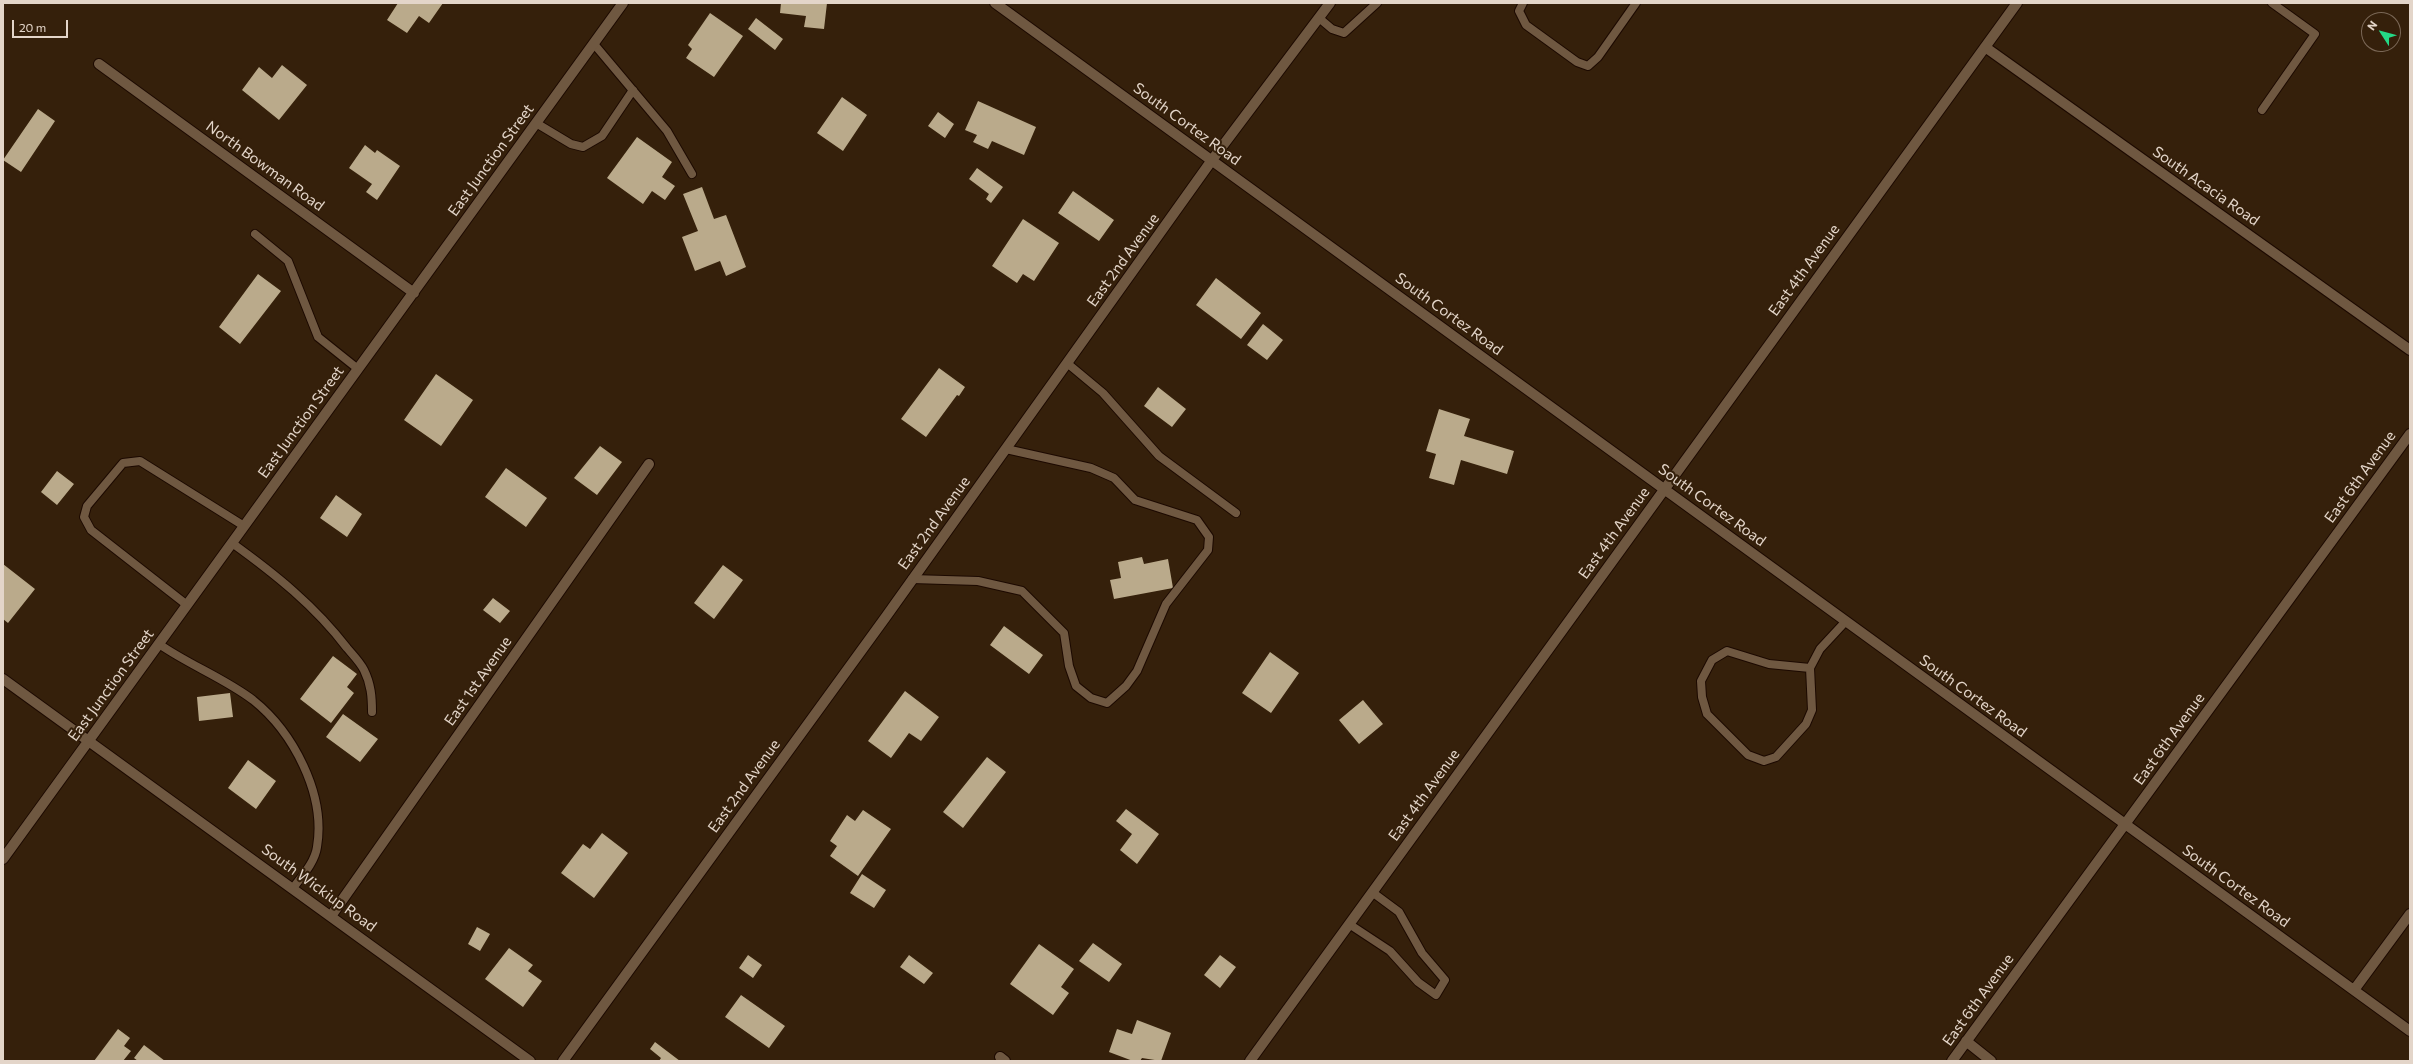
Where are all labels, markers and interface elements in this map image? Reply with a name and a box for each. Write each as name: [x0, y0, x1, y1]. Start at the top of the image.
scale bar: [14, 12, 70, 38]
north arrow: [2361, 12, 2401, 52]
text: N: [2364, 18, 2379, 32]
text: 20 m: [19, 20, 46, 34]
street label: South Cortez Road: [1130, 79, 1244, 169]
street label: East Junction Street: [444, 100, 538, 220]
street label: North Bowman Road: [202, 117, 328, 215]
street label: South Acacia Road: [2149, 142, 2263, 230]
street label: East 2nd Avenue: [1083, 210, 1163, 310]
street label: East 4th Avenue: [1765, 221, 1843, 319]
street label: South Cortez Road: [1392, 269, 1506, 359]
street label: East Junction Street: [254, 362, 348, 482]
street label: East 6th Avenue: [2321, 428, 2399, 526]
street label: South Cortez Road: [1655, 460, 1769, 550]
street label: East 2nd Avenue: [894, 473, 974, 573]
street label: East 4th Avenue: [1575, 484, 1653, 582]
street label: East Junction Street: [64, 625, 158, 745]
street label: East 1st Avenue: [441, 633, 515, 729]
street label: South Cortez Road: [1916, 651, 2030, 741]
street label: East 6th Avenue: [2130, 690, 2208, 788]
street label: East 2nd Avenue: [704, 736, 784, 836]
street label: East 4th Avenue: [1385, 746, 1463, 844]
street label: South Wickiup Road: [258, 840, 380, 936]
street label: South Cortez Road: [2179, 841, 2293, 931]
street label: East 6th Avenue: [1939, 951, 2017, 1049]

